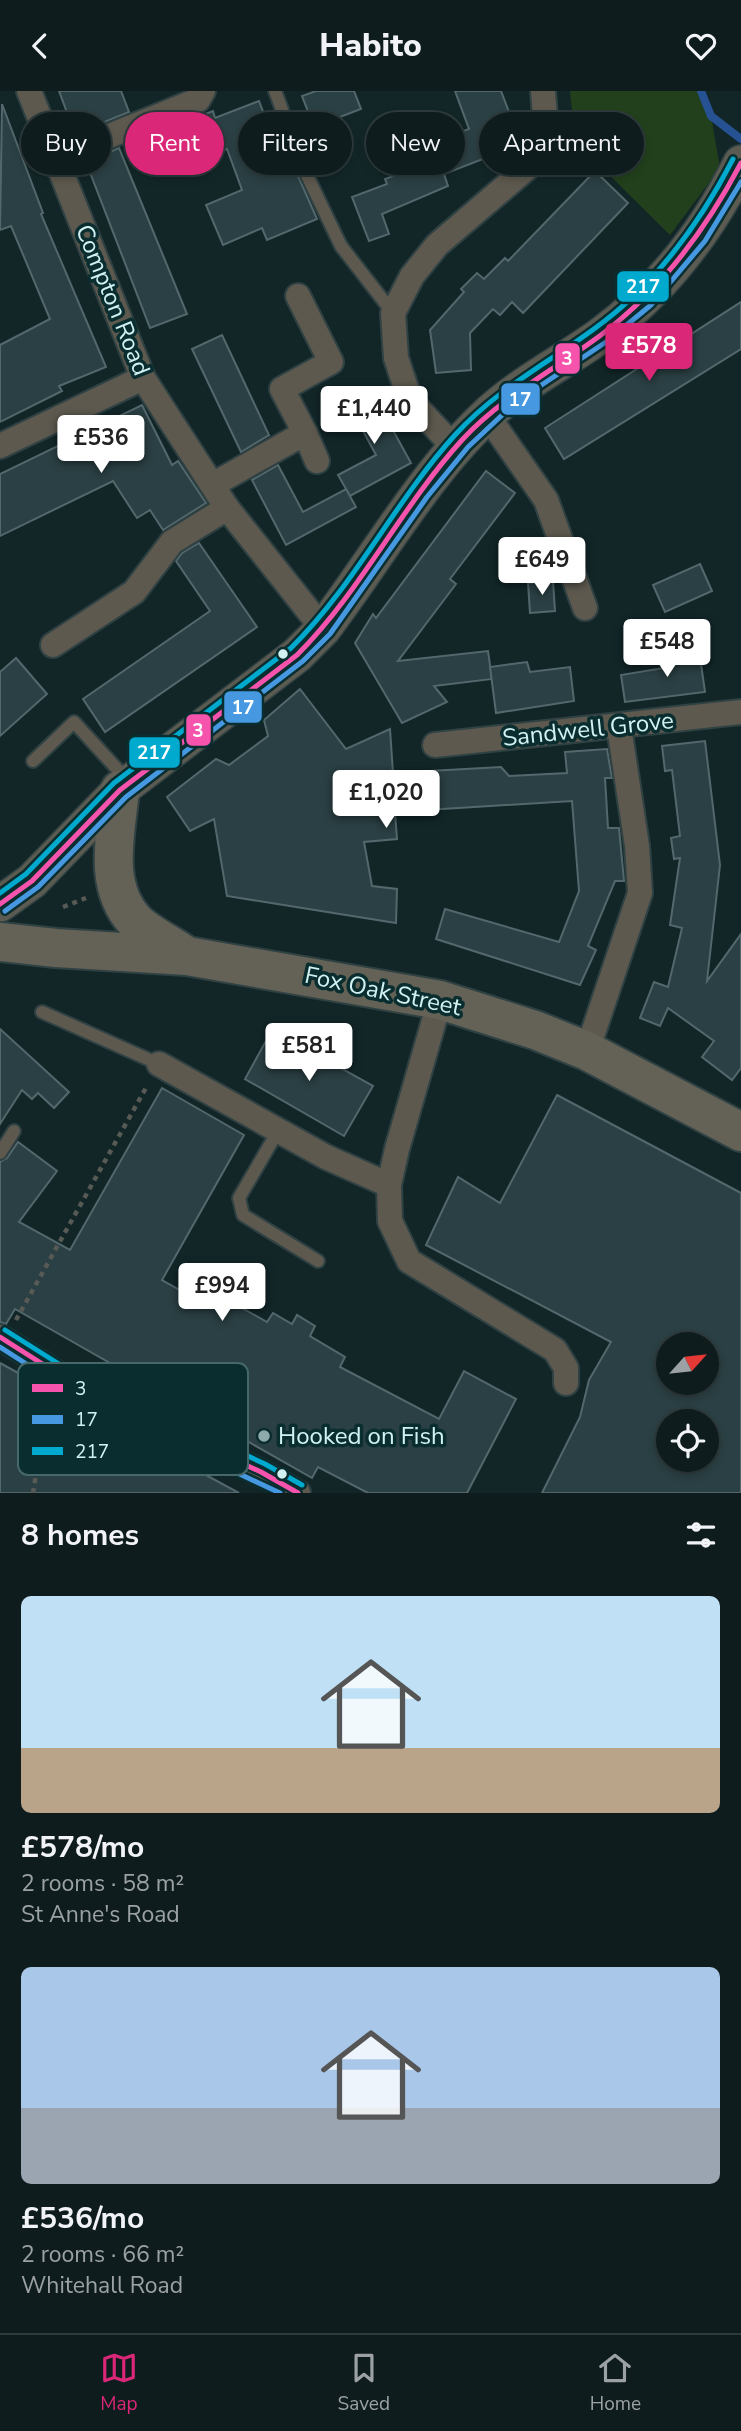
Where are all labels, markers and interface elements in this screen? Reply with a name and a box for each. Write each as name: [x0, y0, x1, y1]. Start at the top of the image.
text: Habito: [319, 24, 422, 67]
icon: back: [21, 27, 59, 65]
icon: heart: [682, 27, 720, 65]
chip: Buy: [21, 112, 111, 175]
chip: Rent: [125, 112, 224, 175]
chip: Filters: [238, 112, 352, 175]
chip: New: [366, 112, 465, 175]
chip: Apartment: [479, 112, 644, 175]
street label: Compton Road: [68, 220, 158, 380]
line badge: 217: [616, 270, 670, 303]
text: 217: [626, 274, 660, 300]
pin: £578: [608, 323, 690, 383]
text: £578: [621, 330, 677, 361]
line badge: 3: [554, 342, 581, 375]
text: 3: [561, 346, 573, 372]
line badge: 17: [500, 382, 541, 416]
pin: £1,440: [317, 387, 431, 446]
text: 17: [509, 387, 531, 413]
text: £1,440: [337, 393, 411, 424]
pin: £536: [60, 415, 142, 475]
text: £536: [73, 422, 129, 453]
pin: £649: [501, 538, 583, 597]
text: £649: [514, 544, 570, 575]
pin: £548: [626, 619, 708, 679]
text: £548: [639, 626, 695, 657]
unlabelled marker: [276, 647, 290, 661]
line badge: 17: [223, 690, 263, 724]
text: 17: [232, 695, 254, 721]
street label: Sandwell Grove: [501, 704, 675, 754]
line badge: 3: [185, 713, 212, 747]
text: 3: [192, 718, 204, 744]
line badge: 217: [128, 736, 181, 769]
text: 217: [137, 740, 171, 766]
pin: £1,020: [329, 771, 443, 830]
text: £1,020: [349, 777, 423, 808]
street label: Fox Oak Street: [302, 959, 465, 1023]
pin: £581: [268, 1023, 350, 1083]
text: £581: [281, 1030, 337, 1061]
pin: £994: [181, 1263, 263, 1323]
text: £994: [194, 1270, 250, 1301]
north arrow: [656, 1332, 719, 1395]
map controls: [656, 1332, 719, 1472]
legend: [18, 1363, 248, 1475]
text: 3: [75, 1376, 86, 1402]
text: 17: [75, 1407, 98, 1433]
button: locate: [656, 1409, 719, 1472]
place label: Hooked on Fish: [278, 1420, 445, 1452]
marker: Hooked on Fish: [256, 1428, 272, 1444]
text: 217: [75, 1439, 109, 1465]
unlabelled marker: [275, 1467, 289, 1481]
text: 8 homes: [21, 1515, 139, 1556]
icon: filters: [682, 1516, 720, 1554]
icon: home: [308, 1641, 434, 1767]
text: £578/mo: [21, 1827, 144, 1868]
text: 2 rooms · 58 m²: [21, 1868, 184, 1899]
text: St Anne's Road: [21, 1899, 180, 1930]
icon: home: [308, 2012, 434, 2138]
text: £536/mo: [21, 2198, 144, 2239]
text: 2 rooms · 66 m²: [21, 2239, 184, 2270]
text: Whitehall Road: [21, 2270, 183, 2301]
tab: Map: [100, 2349, 138, 2417]
tab: Saved: [338, 2349, 390, 2417]
tab: Home: [590, 2349, 641, 2417]

